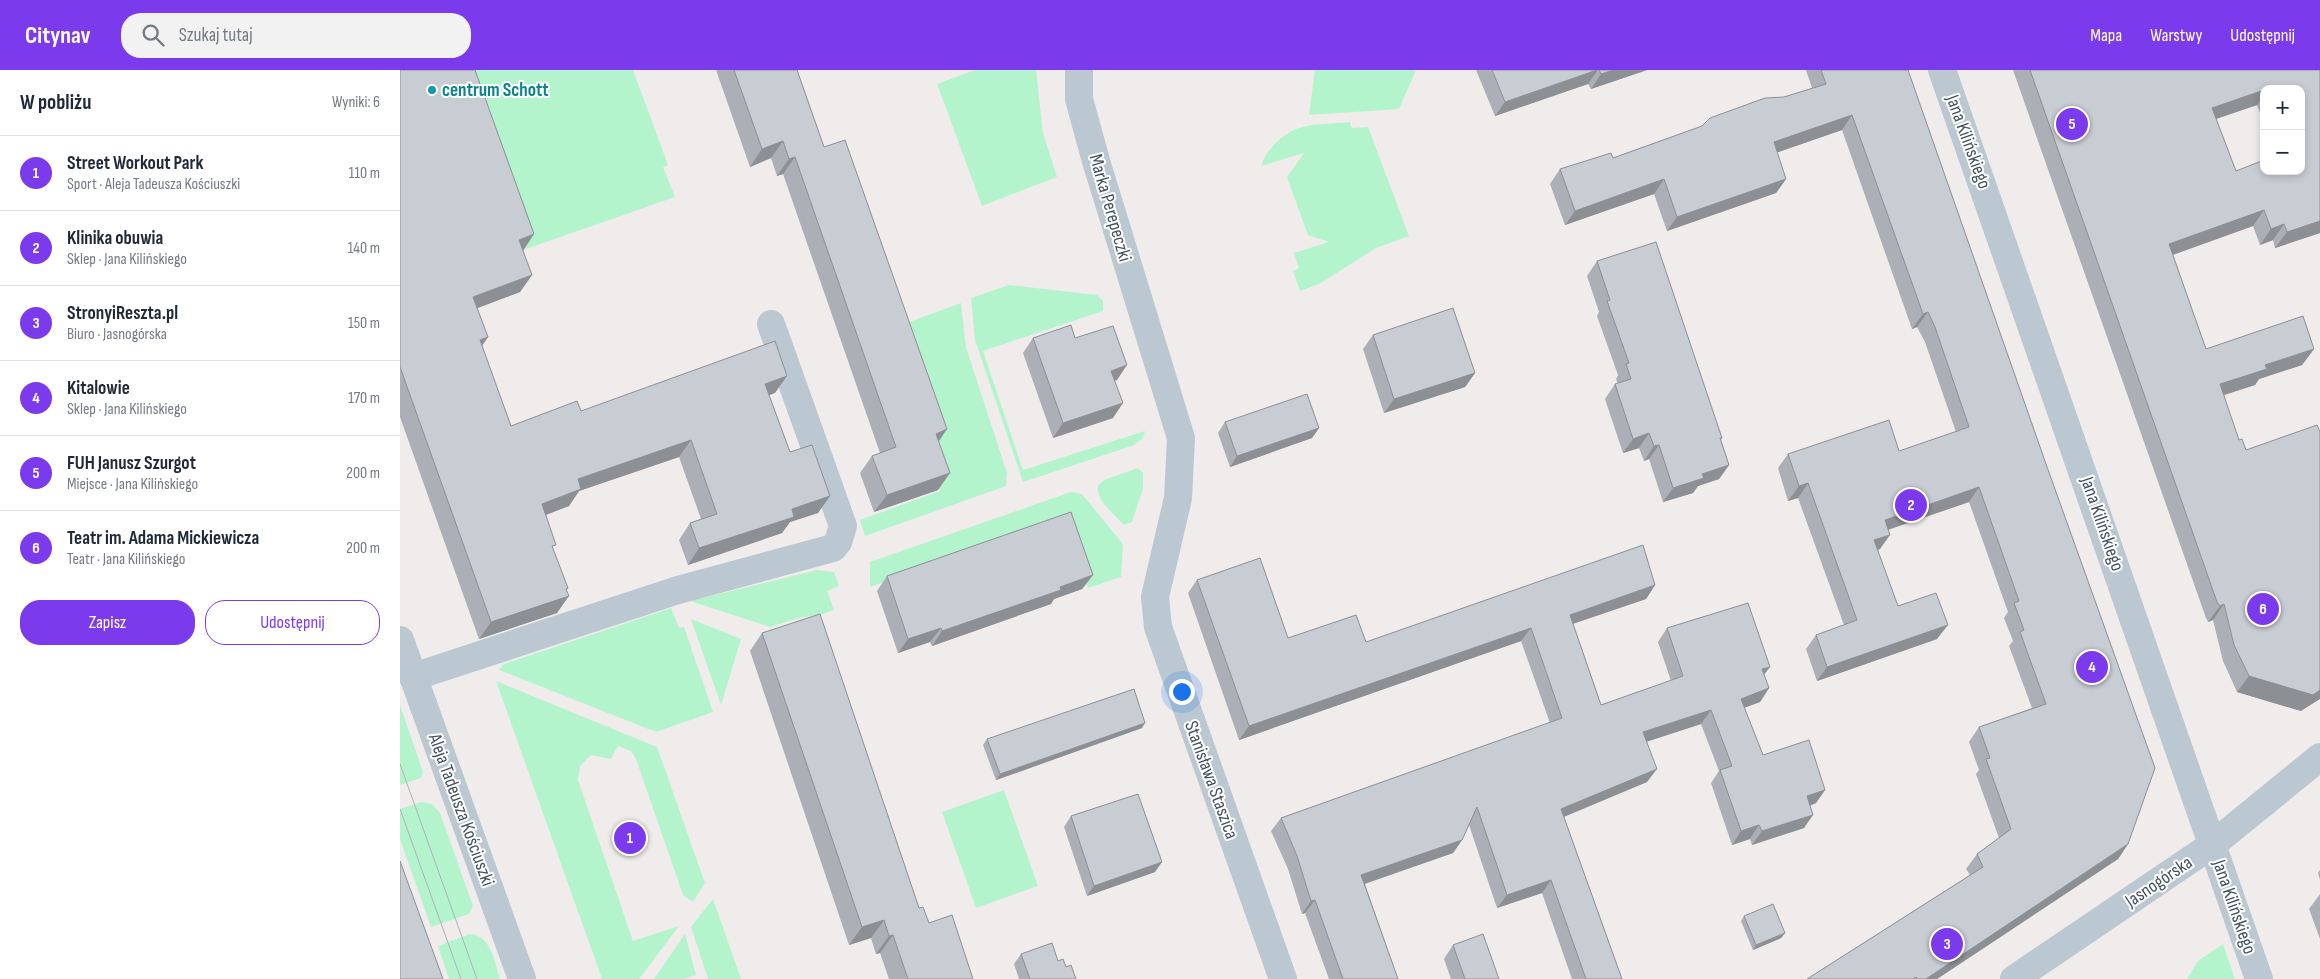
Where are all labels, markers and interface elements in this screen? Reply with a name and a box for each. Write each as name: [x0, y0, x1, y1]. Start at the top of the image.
search box: [121, 13, 471, 58]
text: Citynav: [25, 21, 91, 50]
icon: search: [139, 21, 167, 49]
text: Szukaj tutaj: [179, 24, 253, 47]
text: Mapa: [2090, 25, 2122, 46]
text: Warstwy: [2150, 25, 2202, 46]
text: Udostępnij: [2230, 25, 2295, 46]
place label: centrum Schott: [442, 79, 549, 102]
marker: centrum Schott: [426, 84, 438, 96]
map controls: [2260, 85, 2305, 175]
button: +: [2260, 85, 2305, 130]
text: W pobliżu: [20, 90, 91, 115]
street label: Jana Kilińskiego: [1940, 91, 1996, 192]
text: Wyniki: 6: [332, 93, 380, 112]
pin: 5: [2056, 105, 2088, 143]
button: −: [2260, 130, 2305, 175]
text: Street Workout Park: [67, 152, 203, 175]
street label: Marka Perepeczki: [1084, 152, 1136, 264]
text: 1: [33, 164, 39, 183]
text: 110 m: [349, 164, 380, 183]
text: Sport · Aleja Tadeusza Kościuszki: [67, 175, 240, 194]
text: Klinika obuwia: [67, 227, 163, 250]
text: 2: [32, 239, 40, 258]
text: 140 m: [348, 239, 380, 258]
text: Sklep · Jana Kilińskiego: [67, 250, 187, 269]
text: StronyiReszta.pl: [67, 302, 178, 325]
text: 3: [32, 314, 40, 333]
text: 150 m: [348, 314, 380, 333]
text: Biuro · Jasnogórska: [67, 325, 167, 344]
text: Kitalowie: [67, 377, 130, 400]
text: 4: [32, 389, 40, 408]
text: 170 m: [348, 389, 380, 408]
text: Sklep · Jana Kilińskiego: [67, 400, 187, 419]
text: FUH Janusz Szurgot: [67, 452, 196, 475]
text: 5: [32, 464, 40, 483]
text: 200 m: [346, 464, 380, 483]
street label: Jana Kilińskiego: [2075, 473, 2129, 574]
text: Miejsce · Jana Kilińskiego: [67, 475, 198, 494]
pin: 2: [1895, 486, 1927, 524]
text: Teatr im. Adama Mickiewicza: [67, 527, 259, 550]
text: 6: [32, 539, 40, 558]
text: 200 m: [346, 539, 380, 558]
text: Teatr · Jana Kilińskiego: [67, 550, 185, 569]
pin: 6: [2247, 590, 2279, 628]
button: Zapisz: [20, 600, 195, 645]
button: Udostępnij: [205, 600, 380, 645]
pin: 4: [2076, 648, 2108, 686]
your location: [1169, 679, 1195, 705]
street label: Stanisława Staszica: [1179, 718, 1243, 842]
street label: Aleja Tadeusza Kościuszki: [422, 730, 499, 889]
pin: 1: [614, 819, 646, 857]
street label: Jasnogórska: [2120, 851, 2197, 913]
street label: Jana Kilińskiego: [2207, 856, 2261, 957]
pin: 3: [1931, 925, 1963, 963]

